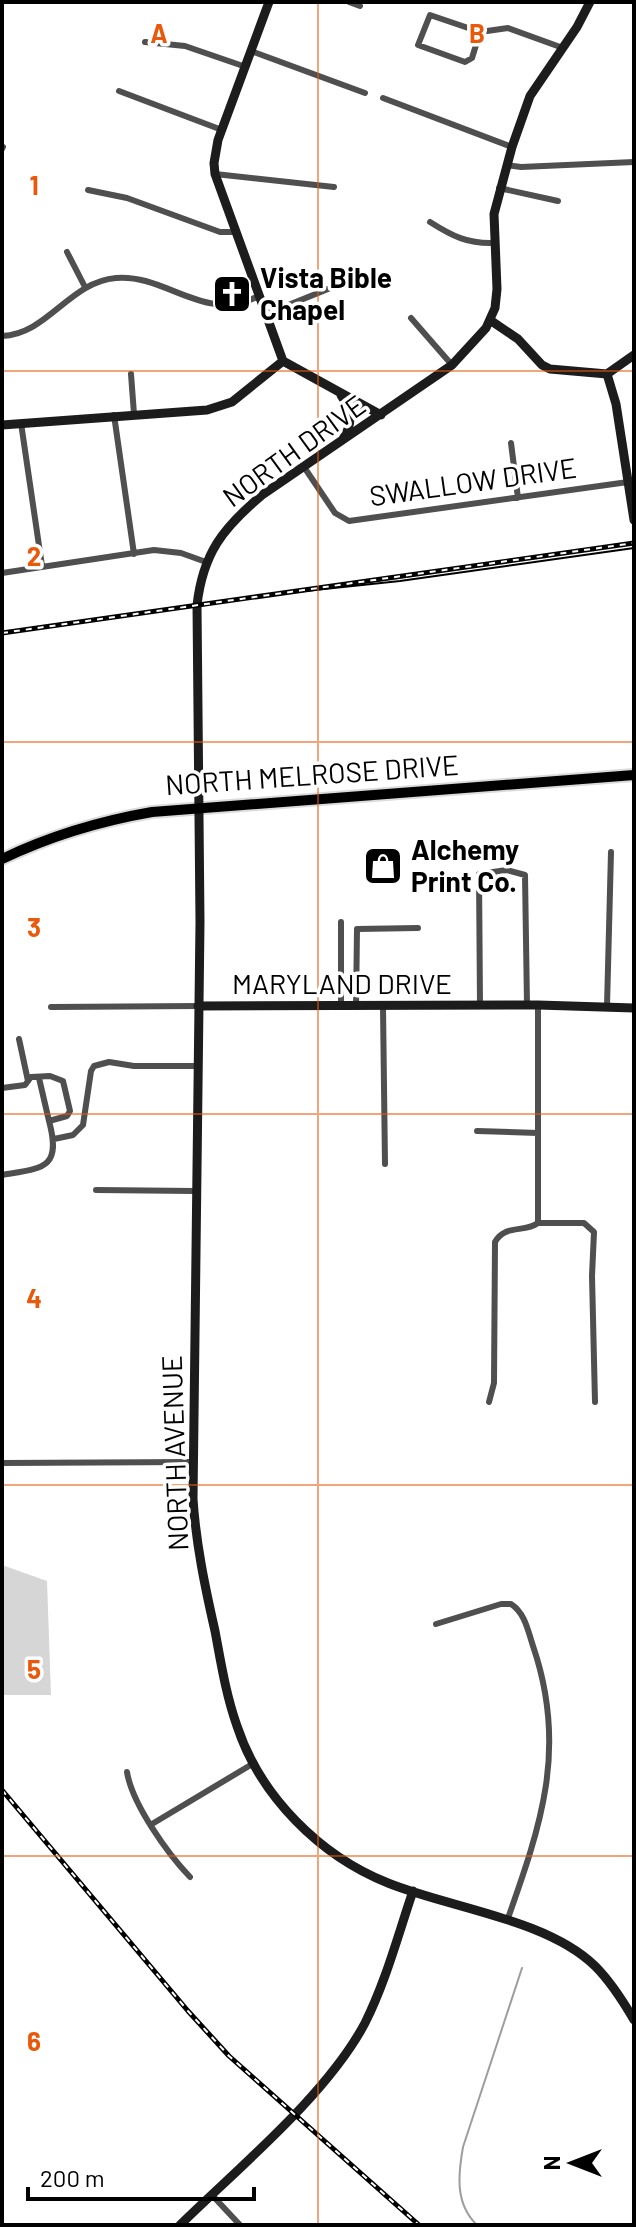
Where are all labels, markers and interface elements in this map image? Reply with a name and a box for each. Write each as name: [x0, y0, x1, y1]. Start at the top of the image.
text: A: [150, 17, 168, 48]
text: B: [469, 17, 485, 48]
text: 1: [29, 169, 39, 200]
place label: Vista Bible Chapel: [260, 260, 392, 326]
church icon: Vista Bible Chapel: [211, 273, 253, 315]
street label: NORTH DRIVE: [215, 387, 371, 513]
street label: SWALLOW DRIVE: [367, 450, 579, 512]
text: 2: [27, 540, 41, 571]
street label: NORTH MELROSE DRIVE: [164, 747, 460, 801]
place label: Alchemy Print Co.: [411, 832, 519, 898]
shop icon: Alchemy Print Co.: [362, 845, 404, 887]
text: 3: [27, 911, 41, 942]
street label: MARYLAND DRIVE: [232, 966, 452, 1000]
text: 4: [26, 1282, 42, 1313]
street label: NORTH AVENUE: [154, 1354, 194, 1552]
text: 5: [27, 1653, 41, 1684]
text: 6: [27, 2025, 41, 2056]
north arrow: [532, 2123, 612, 2203]
scale bar: [28, 2151, 254, 2201]
text: N: [538, 2156, 564, 2170]
text: 200 m: [40, 2163, 105, 2192]

